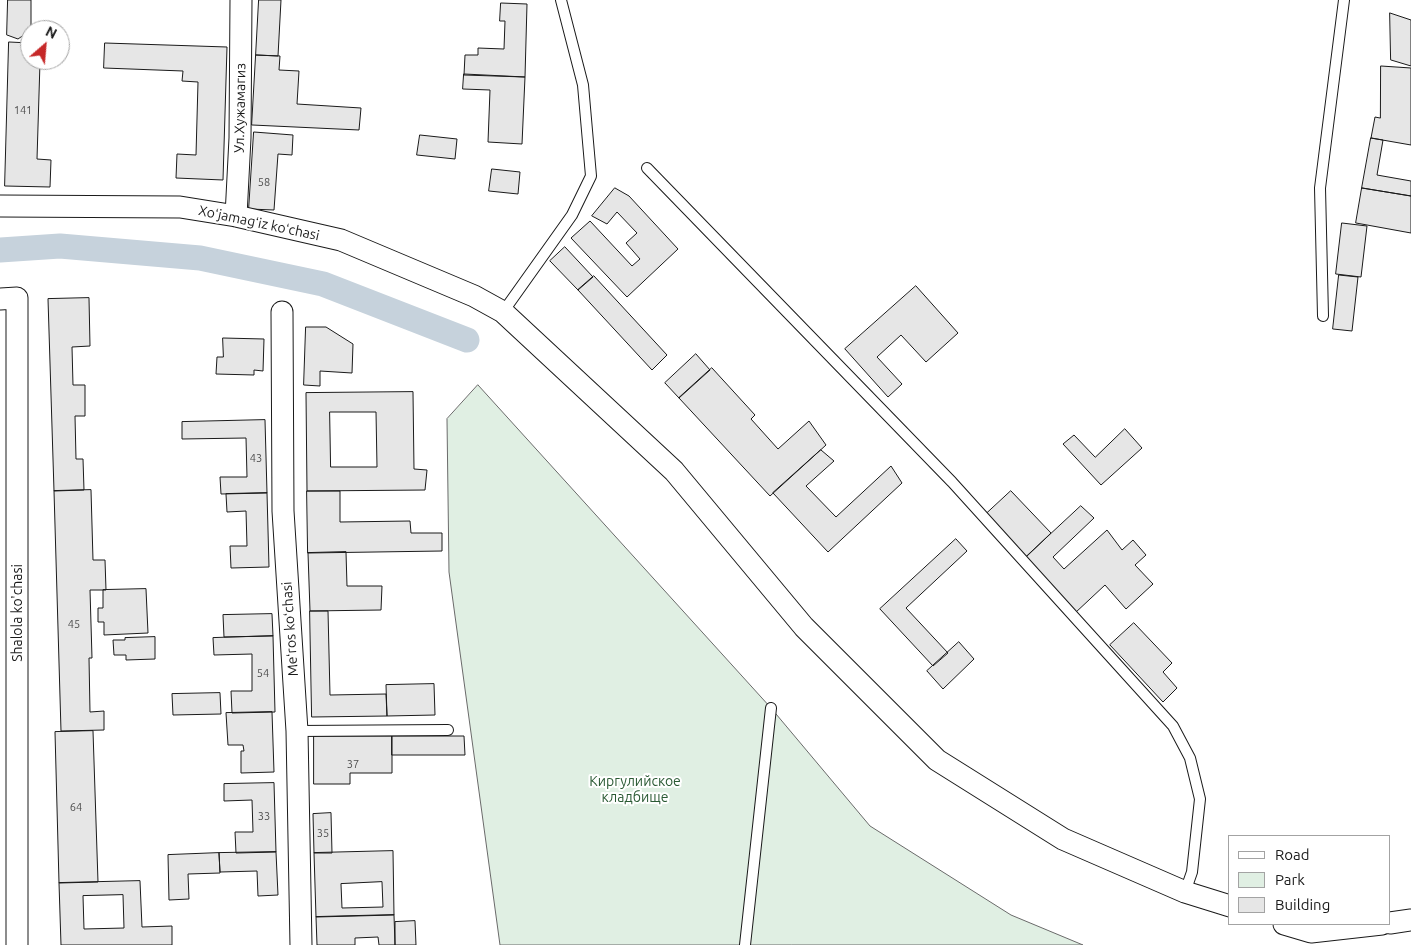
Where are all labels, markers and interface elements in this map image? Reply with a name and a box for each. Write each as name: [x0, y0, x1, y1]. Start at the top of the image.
north arrow: [20, 20, 70, 70]
text: N: [43, 23, 60, 42]
street label: Ул.Хужамагиз: [231, 63, 249, 153]
house number: 141: [14, 103, 32, 117]
house number: 58: [258, 175, 270, 189]
street label: Xoʻjamagʻiz koʻchasi: [197, 202, 321, 244]
house number: 43: [250, 451, 262, 465]
street label: Shalola ko'chasi: [9, 564, 25, 662]
street label: Meʻros koʻchasi: [278, 581, 302, 677]
house number: 45: [68, 617, 80, 631]
house number: 54: [257, 666, 269, 680]
house number: 37: [347, 757, 359, 771]
park label: Киргулийское кладбище: [589, 773, 681, 806]
house number: 64: [70, 800, 82, 814]
house number: 33: [258, 809, 270, 823]
house number: 35: [317, 826, 329, 840]
legend: [1228, 835, 1391, 925]
text: Road: [1275, 846, 1310, 863]
text: Park: [1275, 871, 1305, 888]
text: Building: [1275, 896, 1330, 913]

